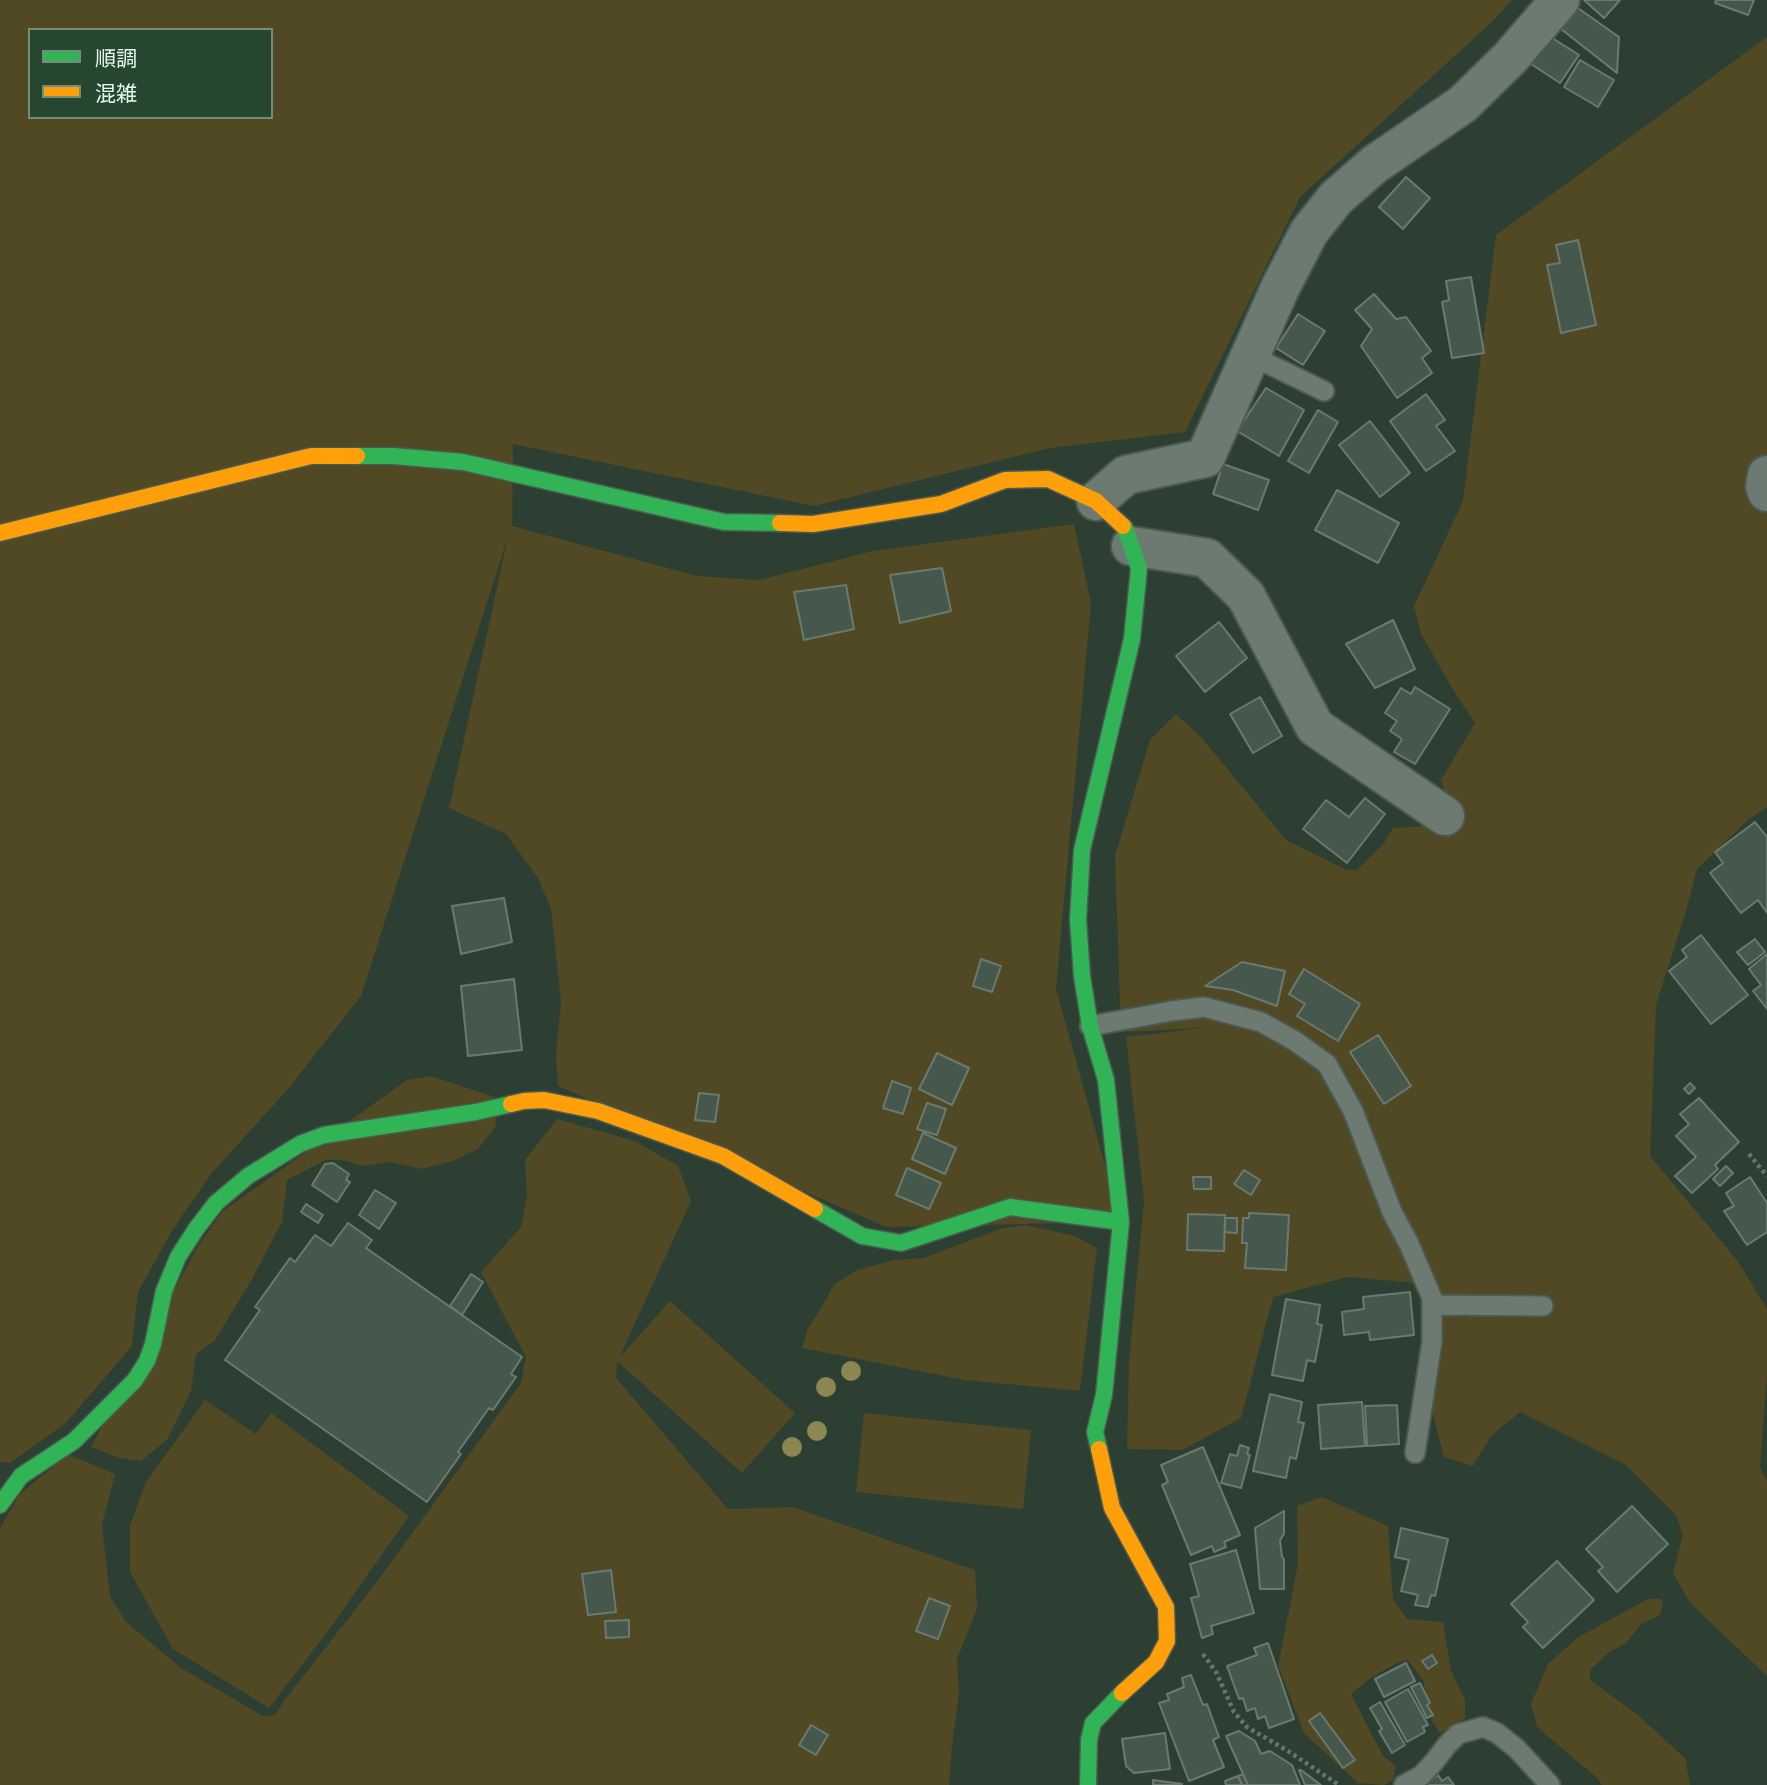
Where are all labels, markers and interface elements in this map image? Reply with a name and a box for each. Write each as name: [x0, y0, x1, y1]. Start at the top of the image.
legend: [28, 28, 273, 119]
text: 順調: [95, 47, 137, 71]
text: 混雑: [95, 82, 137, 106]

